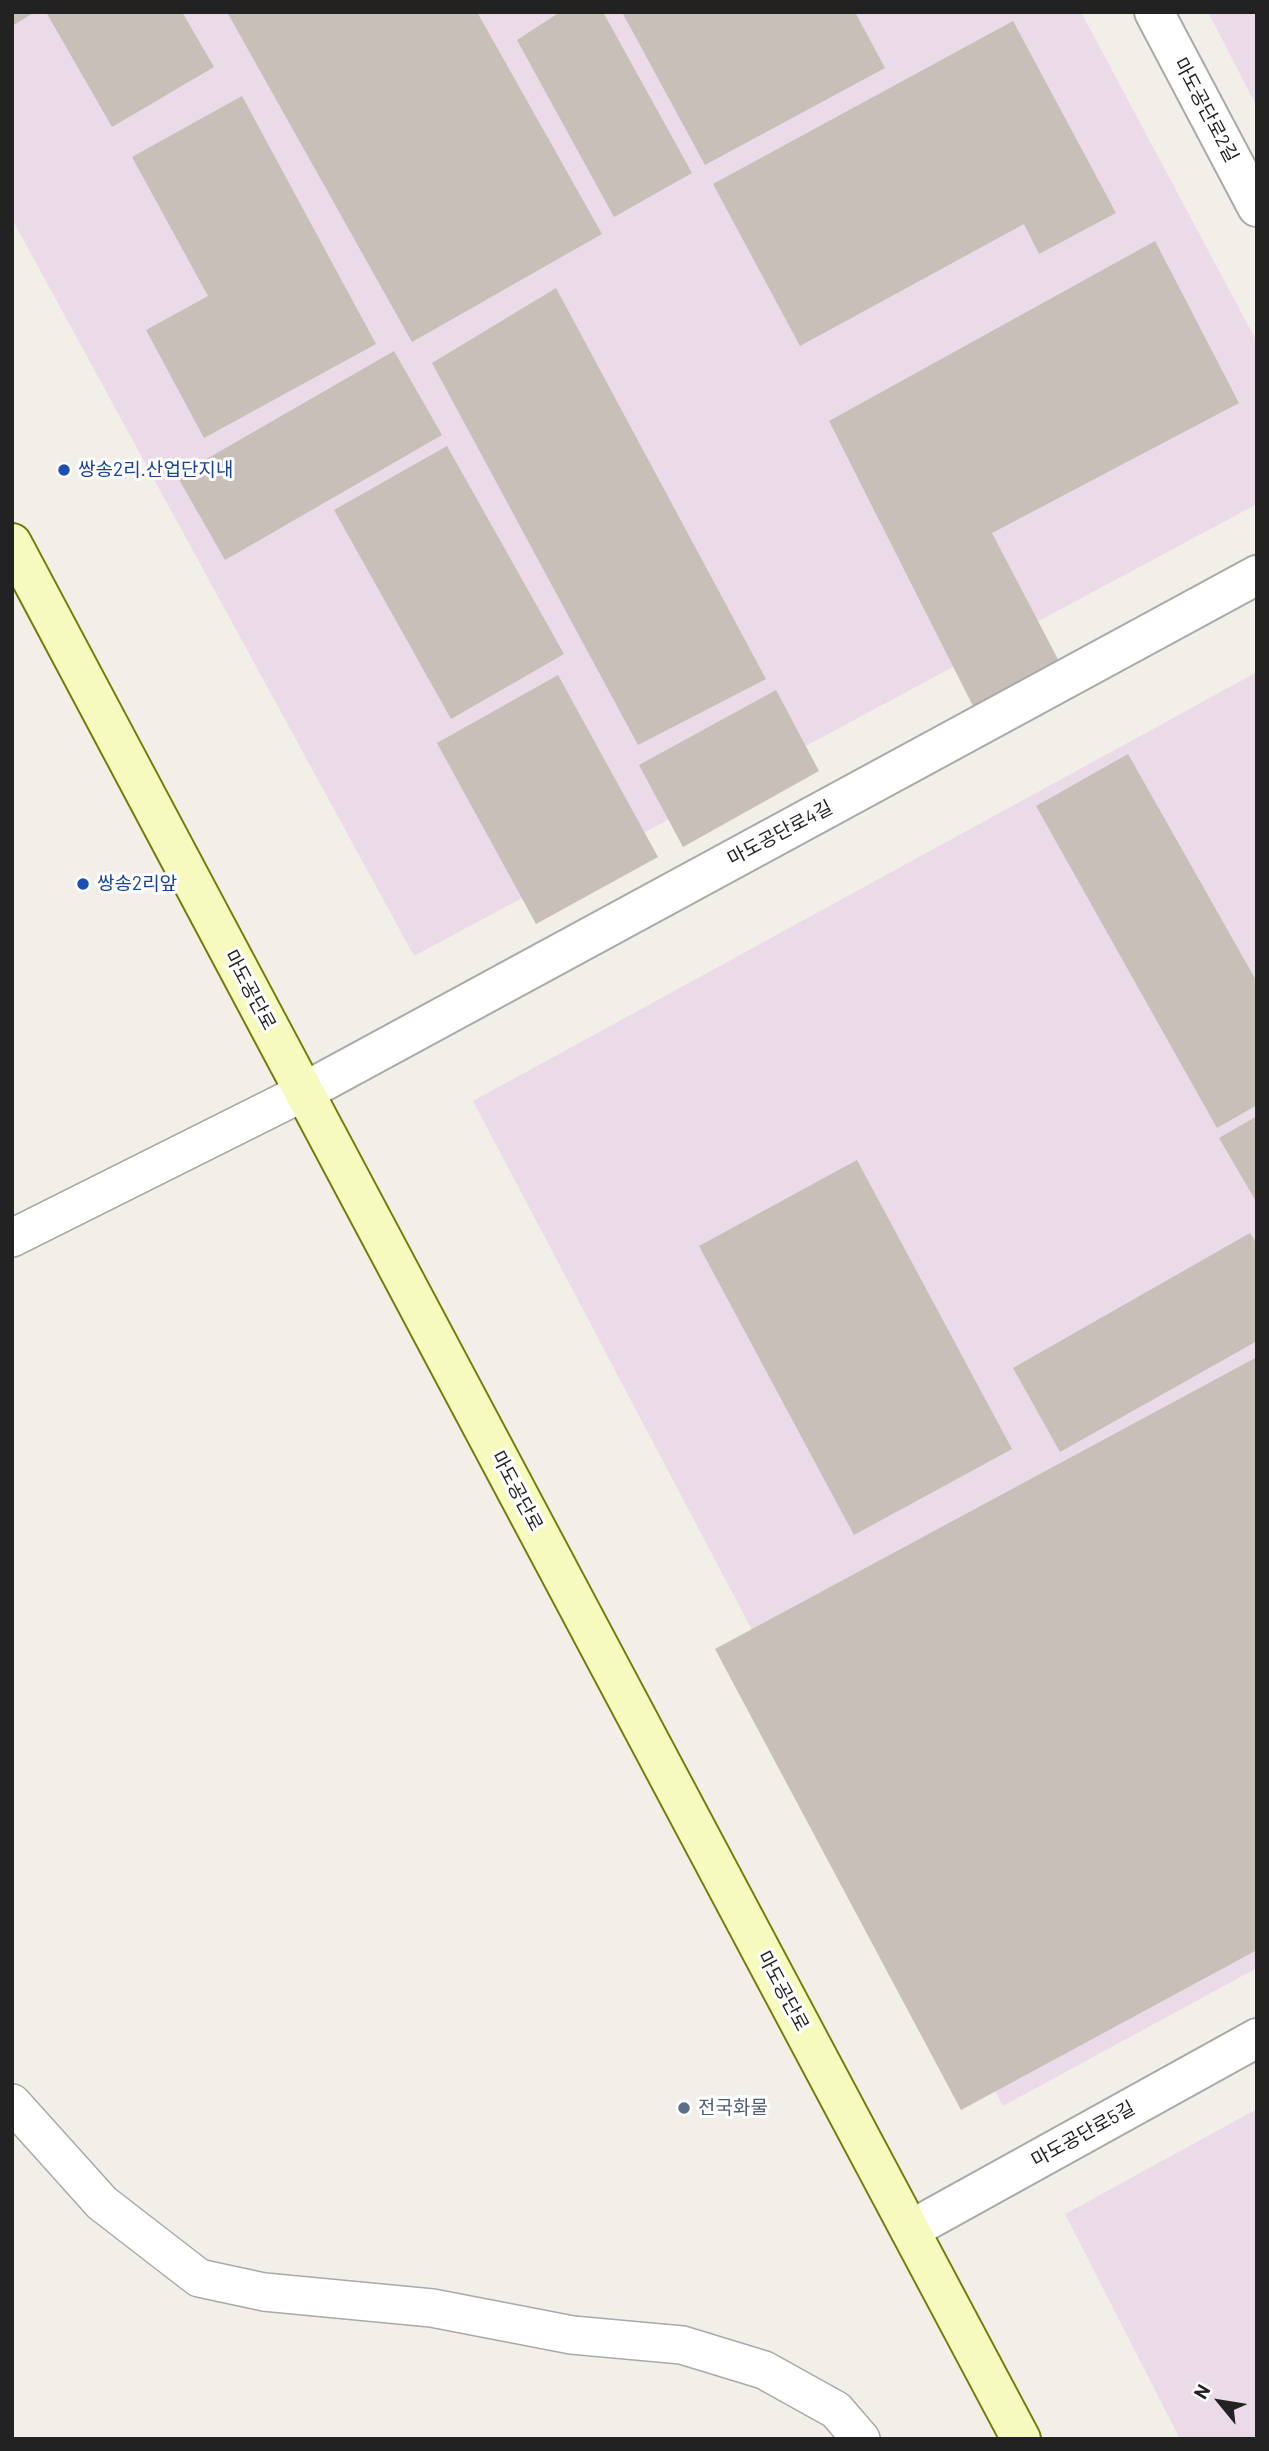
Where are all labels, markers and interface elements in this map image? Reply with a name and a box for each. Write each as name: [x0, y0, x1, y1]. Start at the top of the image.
street label: 마도공단로2길: [1169, 54, 1243, 166]
place label: 쌍송2리.산업단지내: [78, 459, 233, 481]
marker: 쌍송2리.산업단지내: [56, 462, 72, 478]
street label: 마도공단로4길: [724, 796, 836, 870]
place label: 쌍송2리앞: [97, 873, 177, 895]
marker: 쌍송2리앞: [75, 876, 91, 892]
street label: 마도공단로: [219, 946, 281, 1034]
street label: 마도공단로: [486, 1447, 548, 1535]
street label: 마도공단로: [752, 1947, 814, 2035]
street label: 마도공단로5길: [1027, 2096, 1139, 2172]
place label: 전국화물: [698, 2097, 768, 2119]
marker: 전국화물: [676, 2100, 692, 2116]
north arrow: [1185, 2367, 1255, 2437]
text: N: [1188, 2380, 1214, 2402]

